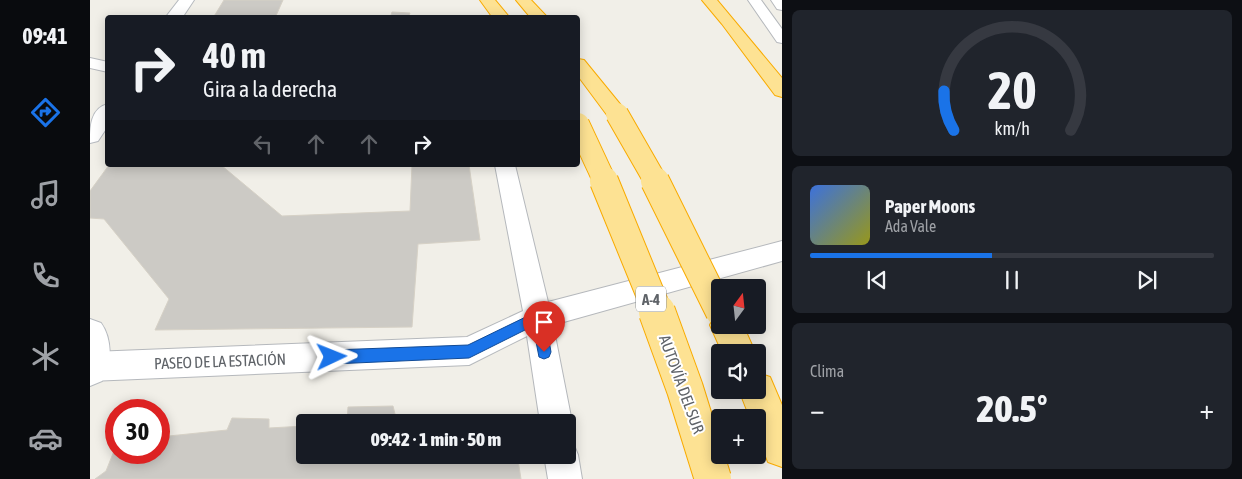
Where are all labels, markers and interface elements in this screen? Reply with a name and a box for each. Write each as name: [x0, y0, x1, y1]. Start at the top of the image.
text: 09:41: [22, 23, 68, 49]
icon: right: [120, 35, 185, 100]
text: 40 m: [203, 35, 266, 75]
text: 20: [988, 60, 1036, 120]
text: Gira a la derecha: [203, 76, 337, 102]
icon: directions: [28, 95, 63, 130]
text: km/h: [994, 118, 1030, 139]
icon: left: [249, 130, 277, 158]
icon: ahead: [302, 130, 330, 158]
icon: ahead: [355, 130, 383, 158]
icon: right: [408, 130, 436, 158]
icon: music: [28, 177, 63, 212]
text: Paper Moons: [885, 195, 975, 217]
text: Ada Vale: [885, 217, 936, 235]
icon: phone: [28, 258, 63, 293]
icon: previous: [863, 266, 891, 294]
icon: pause: [998, 266, 1026, 294]
icon: next: [1133, 266, 1161, 294]
north arrow: [711, 279, 766, 334]
map controls: [711, 279, 766, 464]
road number: A-4: [636, 286, 666, 312]
pin: [523, 301, 565, 352]
icon: arrive: [530, 308, 558, 336]
position arrow: [305, 330, 357, 382]
street label: AUTOVÍA DEL SUR: [656, 332, 708, 436]
icon: climate: [28, 339, 63, 374]
button: sound: [711, 344, 766, 399]
street label: PASEO DE LA ESTACIÓN: [154, 350, 286, 372]
text: Clima: [810, 362, 844, 380]
text: 20.5°: [977, 387, 1047, 430]
text: −: [810, 393, 825, 425]
text: +: [1199, 393, 1214, 425]
speed limit sign: 30: [105, 399, 170, 464]
button: +: [711, 409, 766, 464]
icon: car: [28, 421, 63, 456]
text: 09:42 · 1 min · 50 m: [371, 428, 501, 450]

